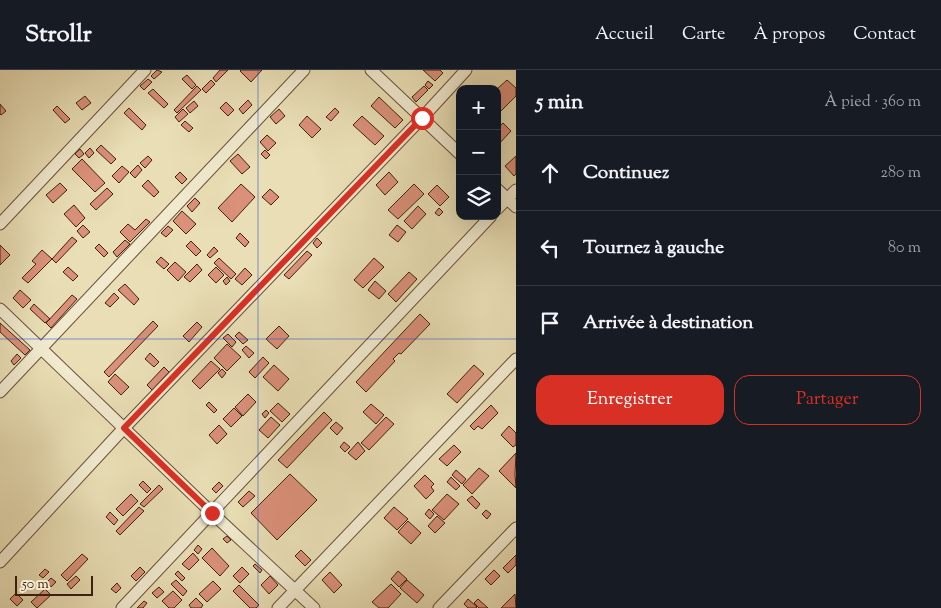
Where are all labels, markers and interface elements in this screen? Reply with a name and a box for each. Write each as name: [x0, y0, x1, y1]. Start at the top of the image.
text: Strollr: [25, 18, 92, 52]
text: Accueil: [595, 22, 654, 48]
text: Carte: [682, 22, 726, 48]
text: À propos: [754, 22, 825, 48]
text: Contact: [853, 22, 916, 48]
map controls: [456, 85, 501, 220]
button: +: [456, 85, 501, 130]
text: 5 min: [536, 88, 583, 118]
text: À pied · 360 m: [825, 91, 921, 114]
route start: [411, 107, 434, 130]
button: −: [456, 130, 501, 175]
icon: ahead: [536, 159, 564, 187]
text: Continuez: [583, 160, 669, 187]
text: 280 m: [880, 162, 921, 185]
button: layers: [456, 175, 501, 220]
icon: left: [536, 234, 564, 262]
text: Tournez à gauche: [583, 235, 724, 262]
text: 80 m: [888, 237, 921, 260]
icon: arrive: [536, 309, 564, 337]
text: Arrivée à destination: [583, 310, 754, 337]
button: Enregistrer: [536, 375, 724, 425]
button: Partager: [734, 375, 921, 425]
route end: [201, 502, 224, 525]
scale bar: [15, 573, 92, 596]
text: 50 m: [22, 575, 49, 595]

